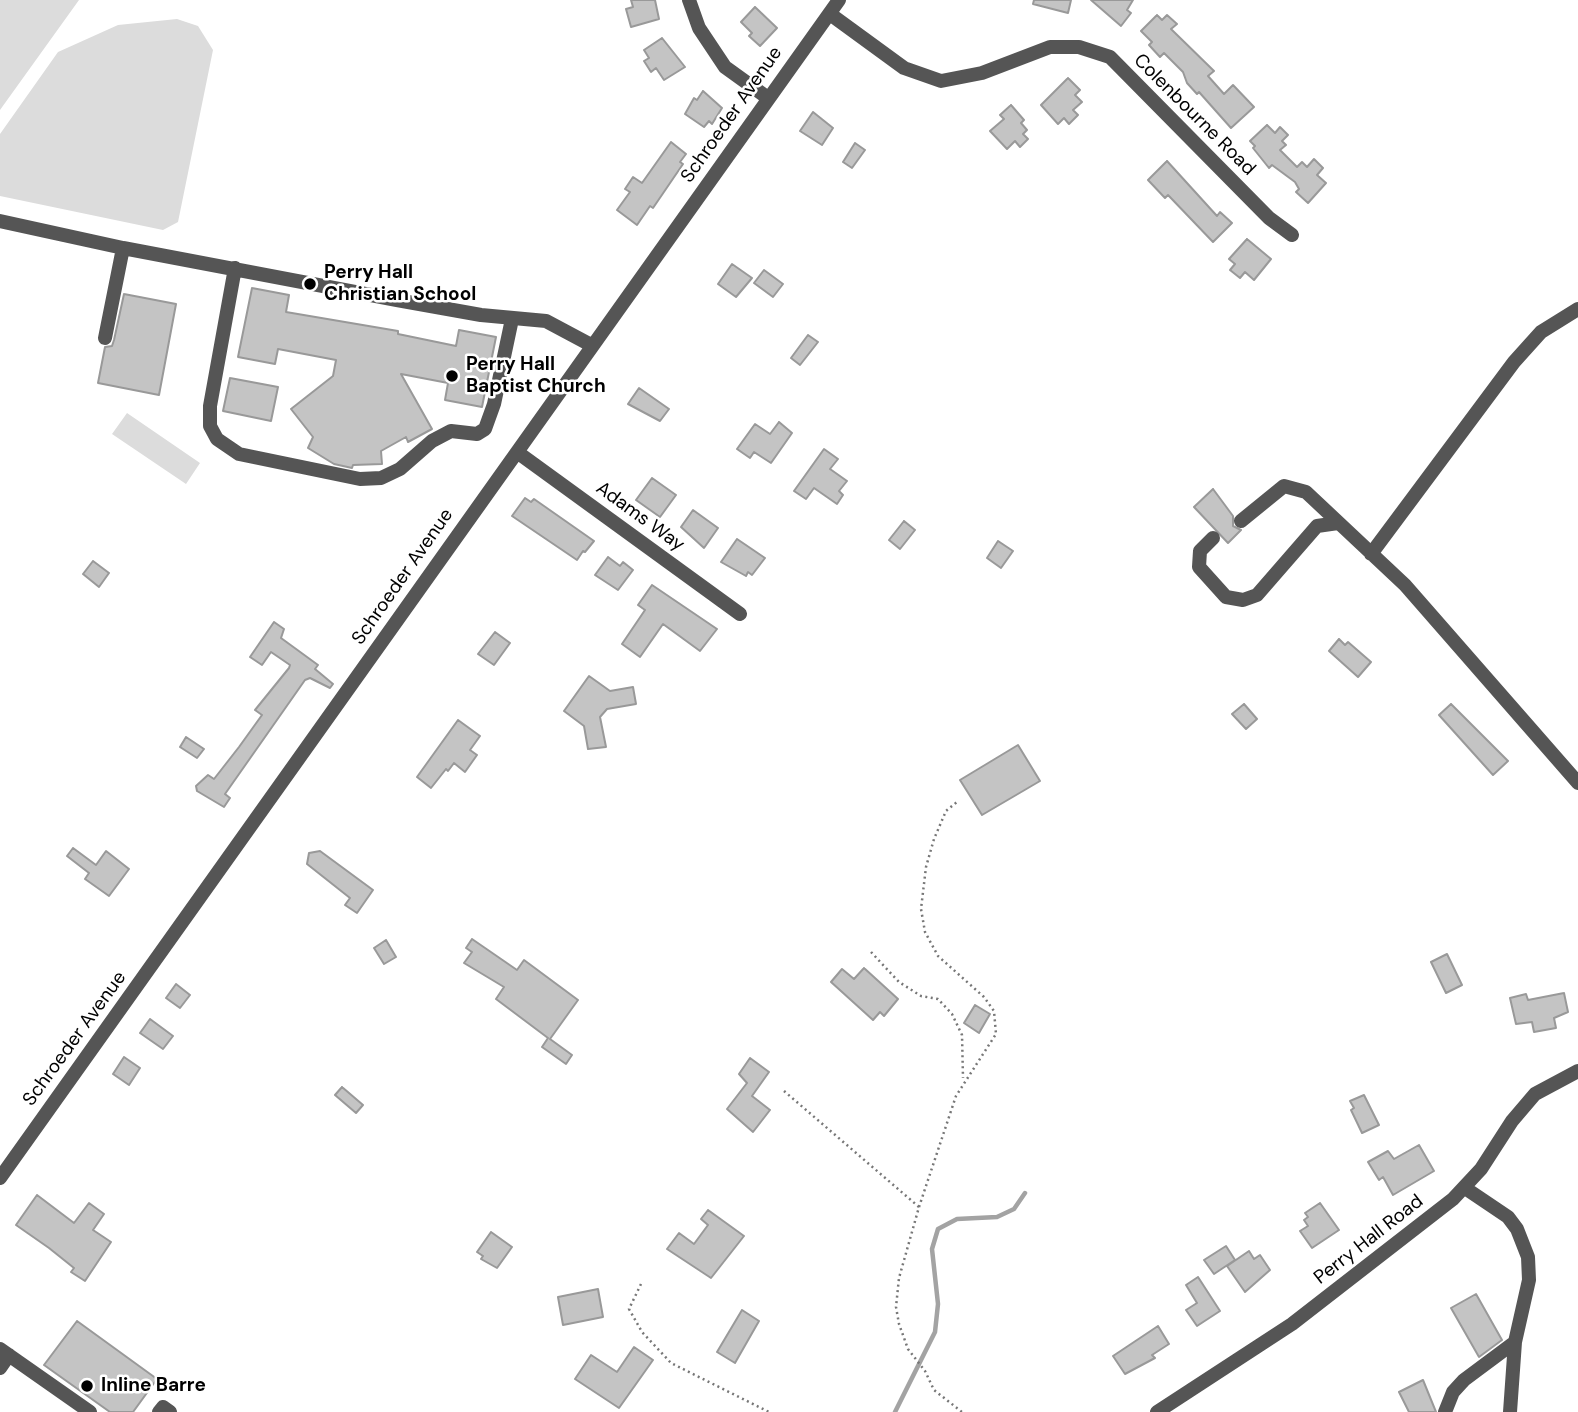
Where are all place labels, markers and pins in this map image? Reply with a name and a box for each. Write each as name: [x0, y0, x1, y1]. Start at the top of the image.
place label: Perry Hall Christian School: [324, 262, 476, 306]
marker: Perry Hall Christian School: [302, 276, 318, 292]
place label: Perry Hall Baptist Church: [466, 354, 606, 398]
marker: Perry Hall Baptist Church: [444, 368, 460, 384]
place label: Inline Barre: [101, 1375, 206, 1397]
marker: Inline Barre: [79, 1378, 95, 1394]

